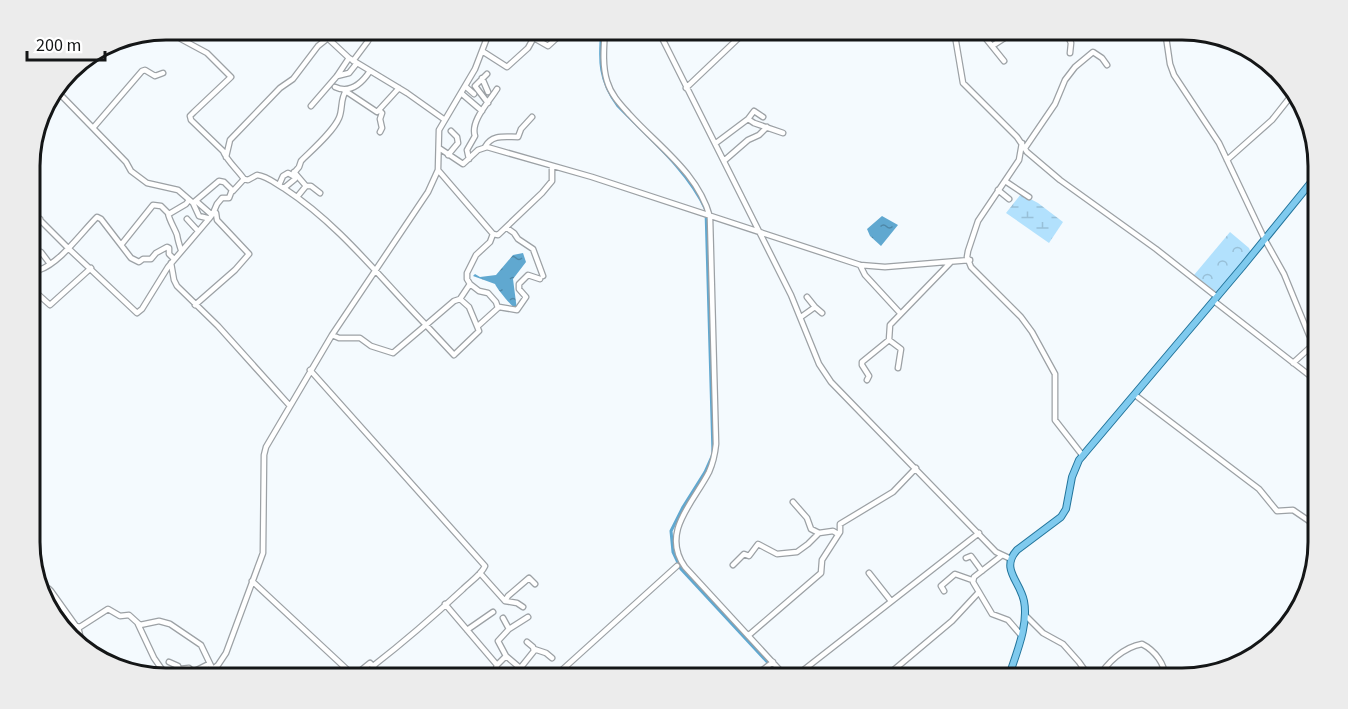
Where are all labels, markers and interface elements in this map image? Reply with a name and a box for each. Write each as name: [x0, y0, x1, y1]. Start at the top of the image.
scale bar: [27, 24, 105, 62]
text: 200 m: [36, 33, 81, 58]

